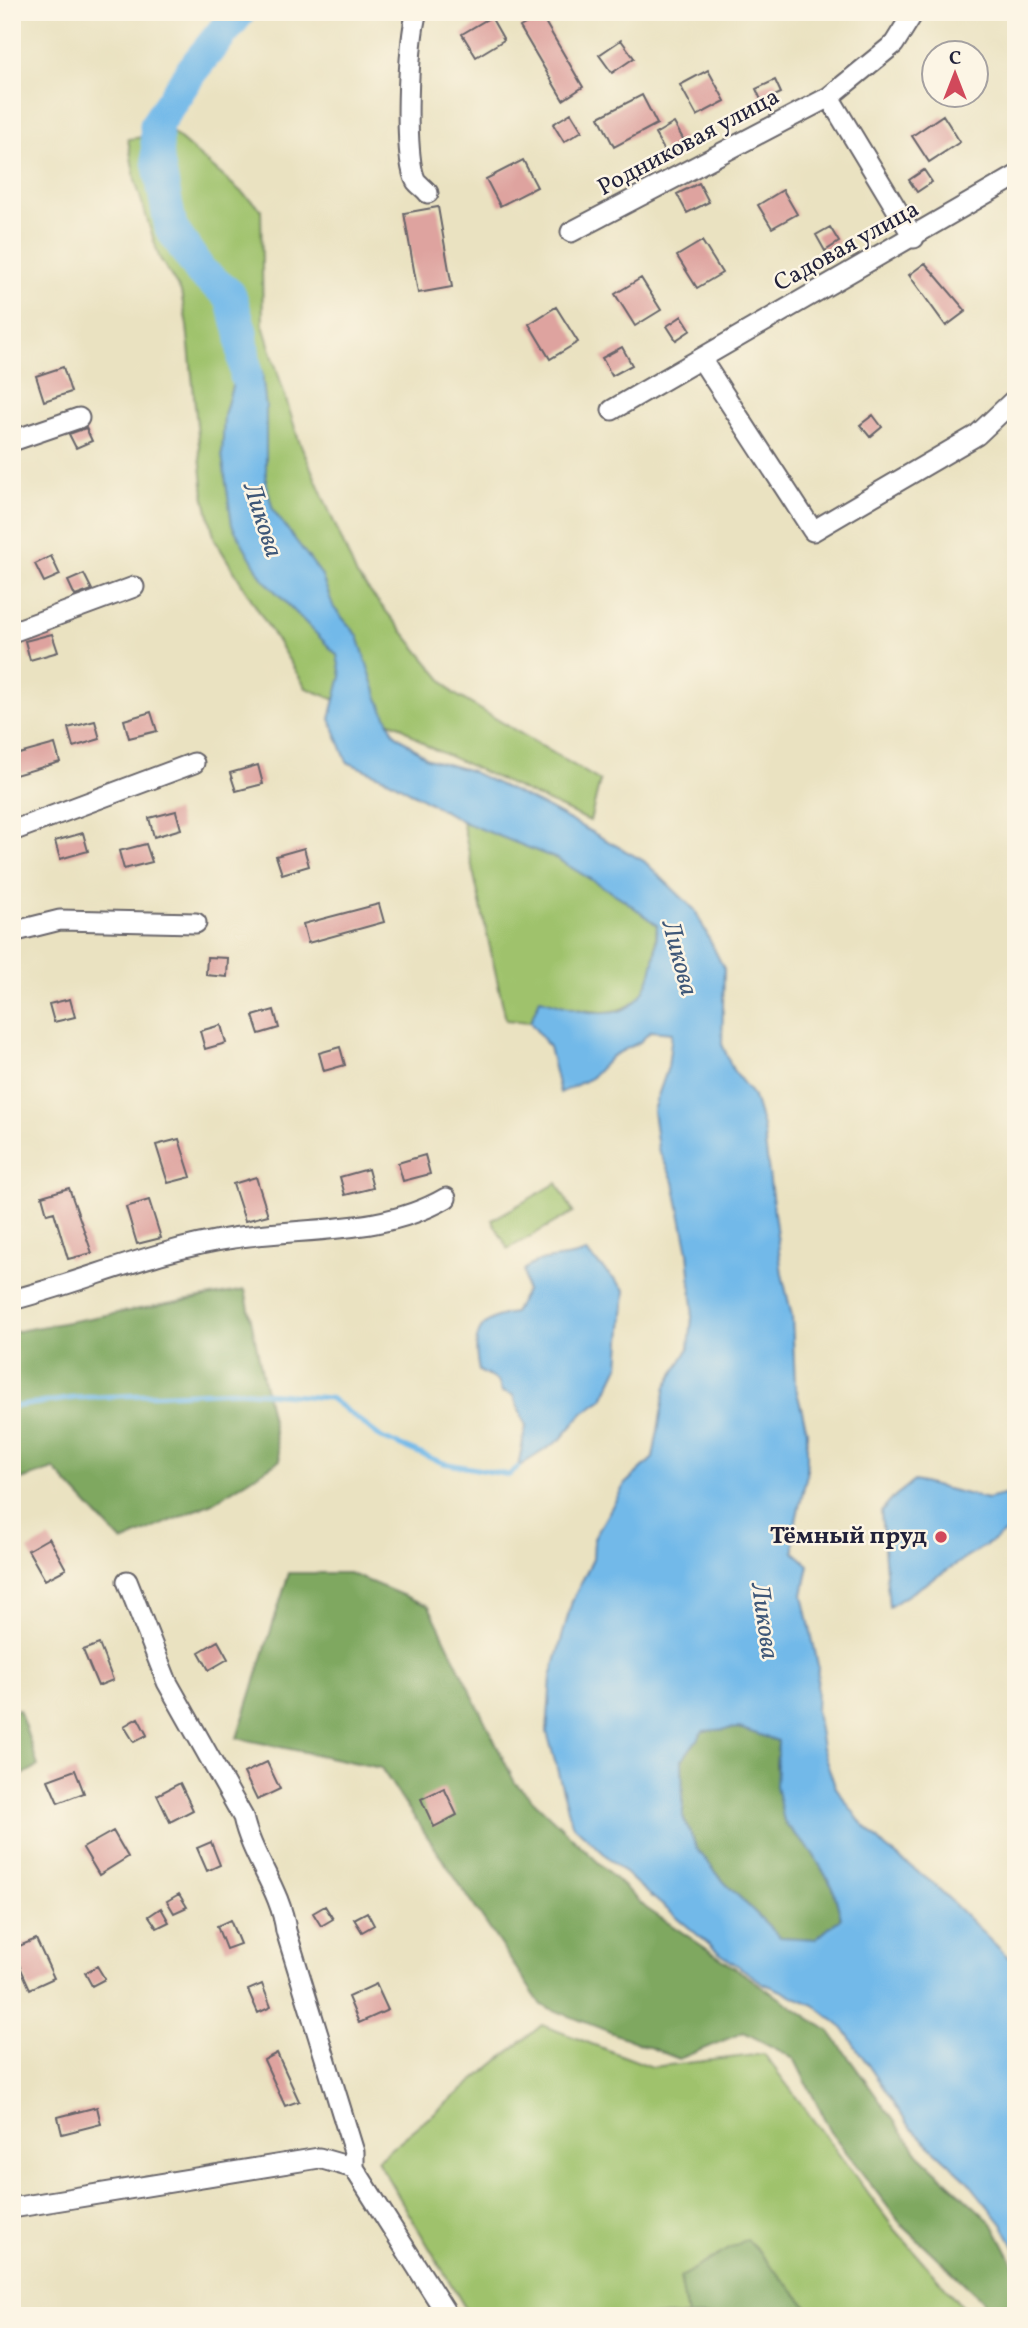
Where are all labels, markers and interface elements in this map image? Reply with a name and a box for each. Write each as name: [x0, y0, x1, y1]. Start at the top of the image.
north arrow: [920, 38, 990, 108]
text: С: [949, 46, 961, 72]
street label: Родниковая улица: [592, 81, 786, 205]
street label: Садовая улица: [768, 193, 926, 301]
water label: Ликова: [233, 477, 291, 562]
water label: Ликова: [651, 915, 706, 1000]
place label: Тёмный пруд: [770, 1520, 927, 1554]
marker: Тёмный пруд: [933, 1529, 949, 1545]
water label: Ликова: [741, 1579, 787, 1662]

